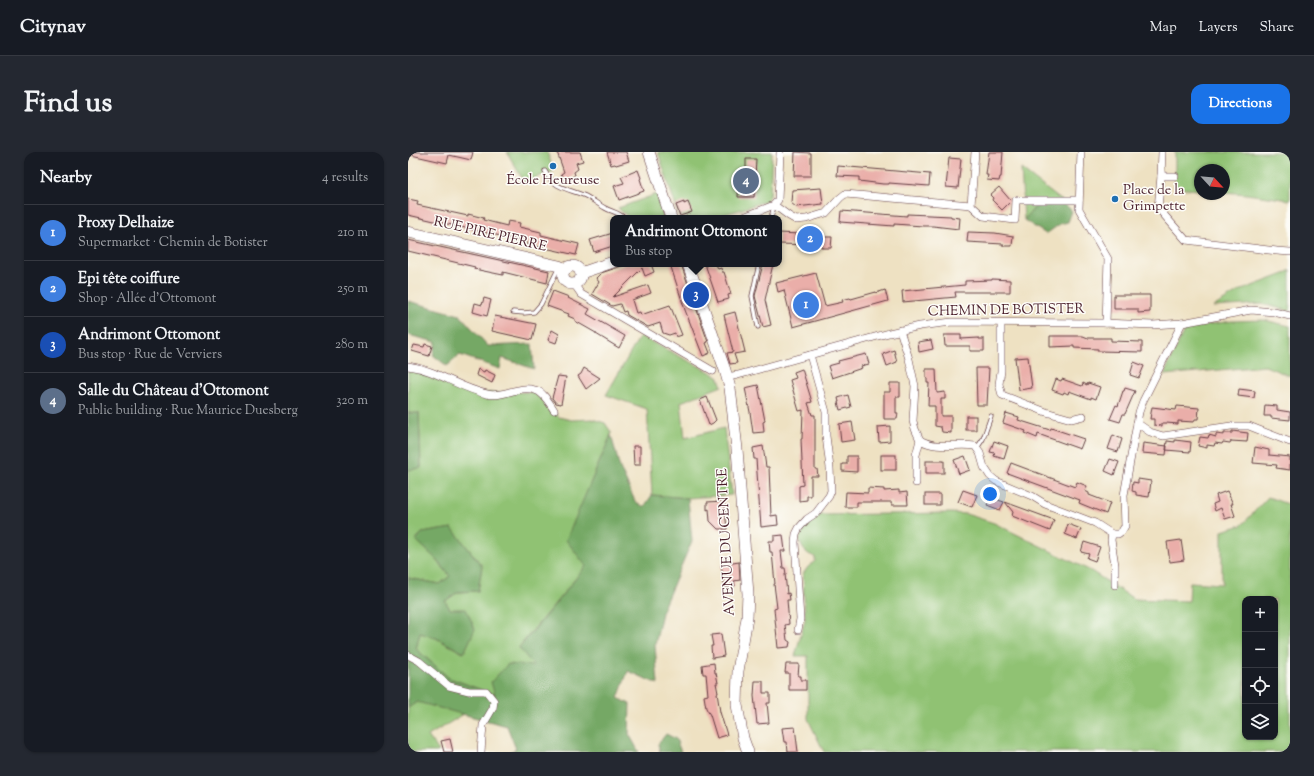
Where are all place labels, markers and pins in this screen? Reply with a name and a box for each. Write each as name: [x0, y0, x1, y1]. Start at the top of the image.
marker: École Heureuse: [548, 161, 558, 171]
pin: 4: [733, 166, 759, 196]
place label: École Heureuse: [506, 171, 600, 191]
place label: Place de la Grimpette: [1123, 181, 1185, 217]
marker: Place de la Grimpette: [1110, 194, 1120, 204]
pin: 2: [797, 224, 823, 254]
pin: 3: [683, 280, 709, 310]
pin: 1: [793, 290, 819, 320]

